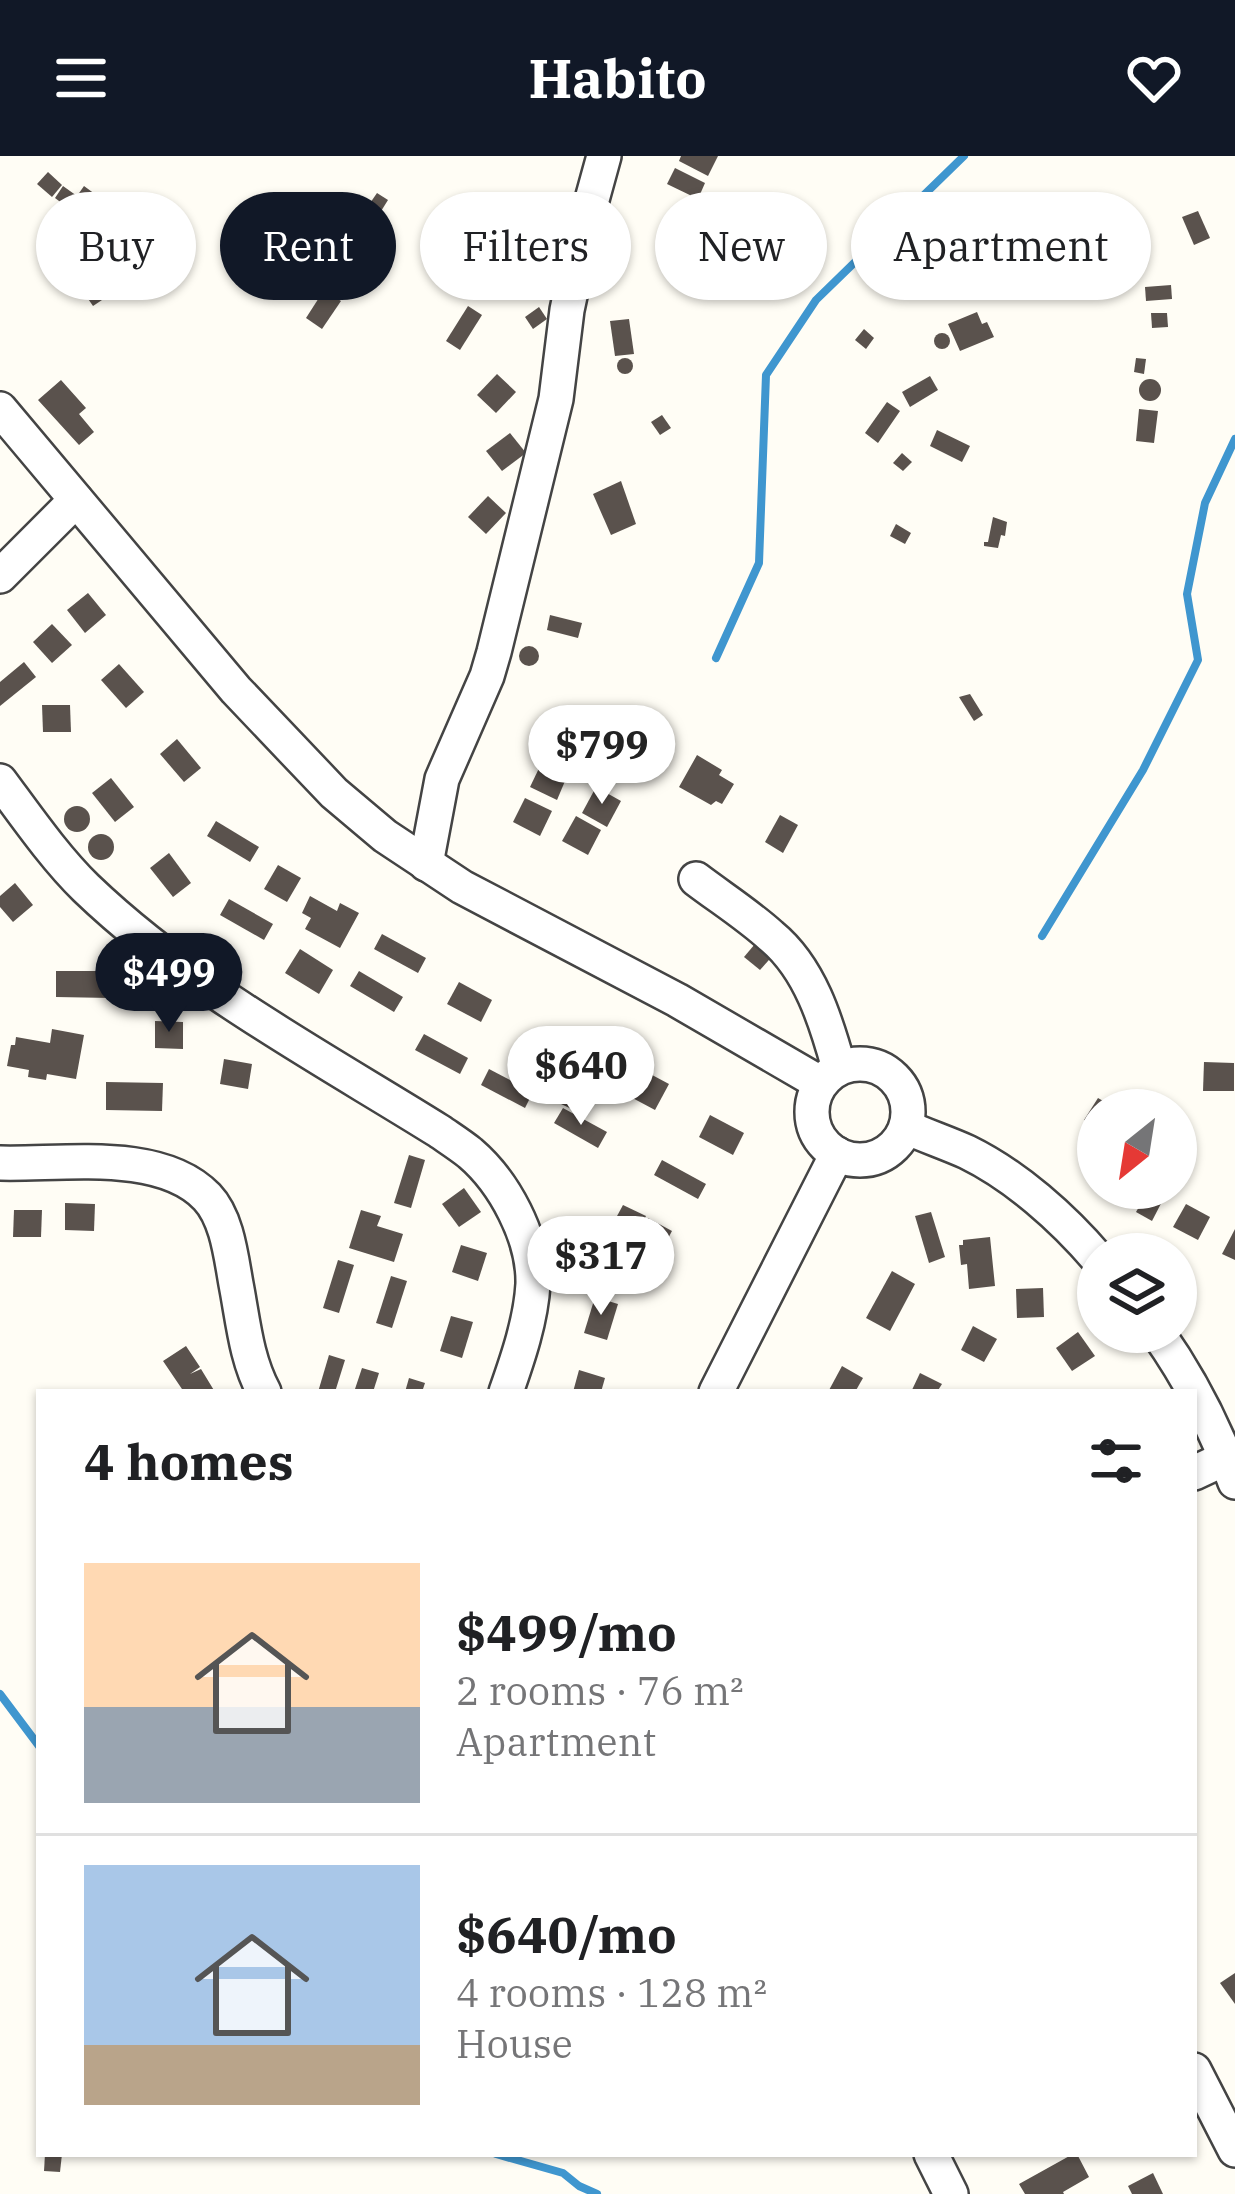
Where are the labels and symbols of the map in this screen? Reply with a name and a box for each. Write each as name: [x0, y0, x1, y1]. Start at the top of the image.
pin: $799: [531, 705, 673, 807]
pin: $499: [98, 933, 240, 1035]
pin: $640: [510, 1026, 652, 1128]
north arrow: [1077, 1089, 1197, 1209]
pin: $317: [530, 1216, 672, 1318]

